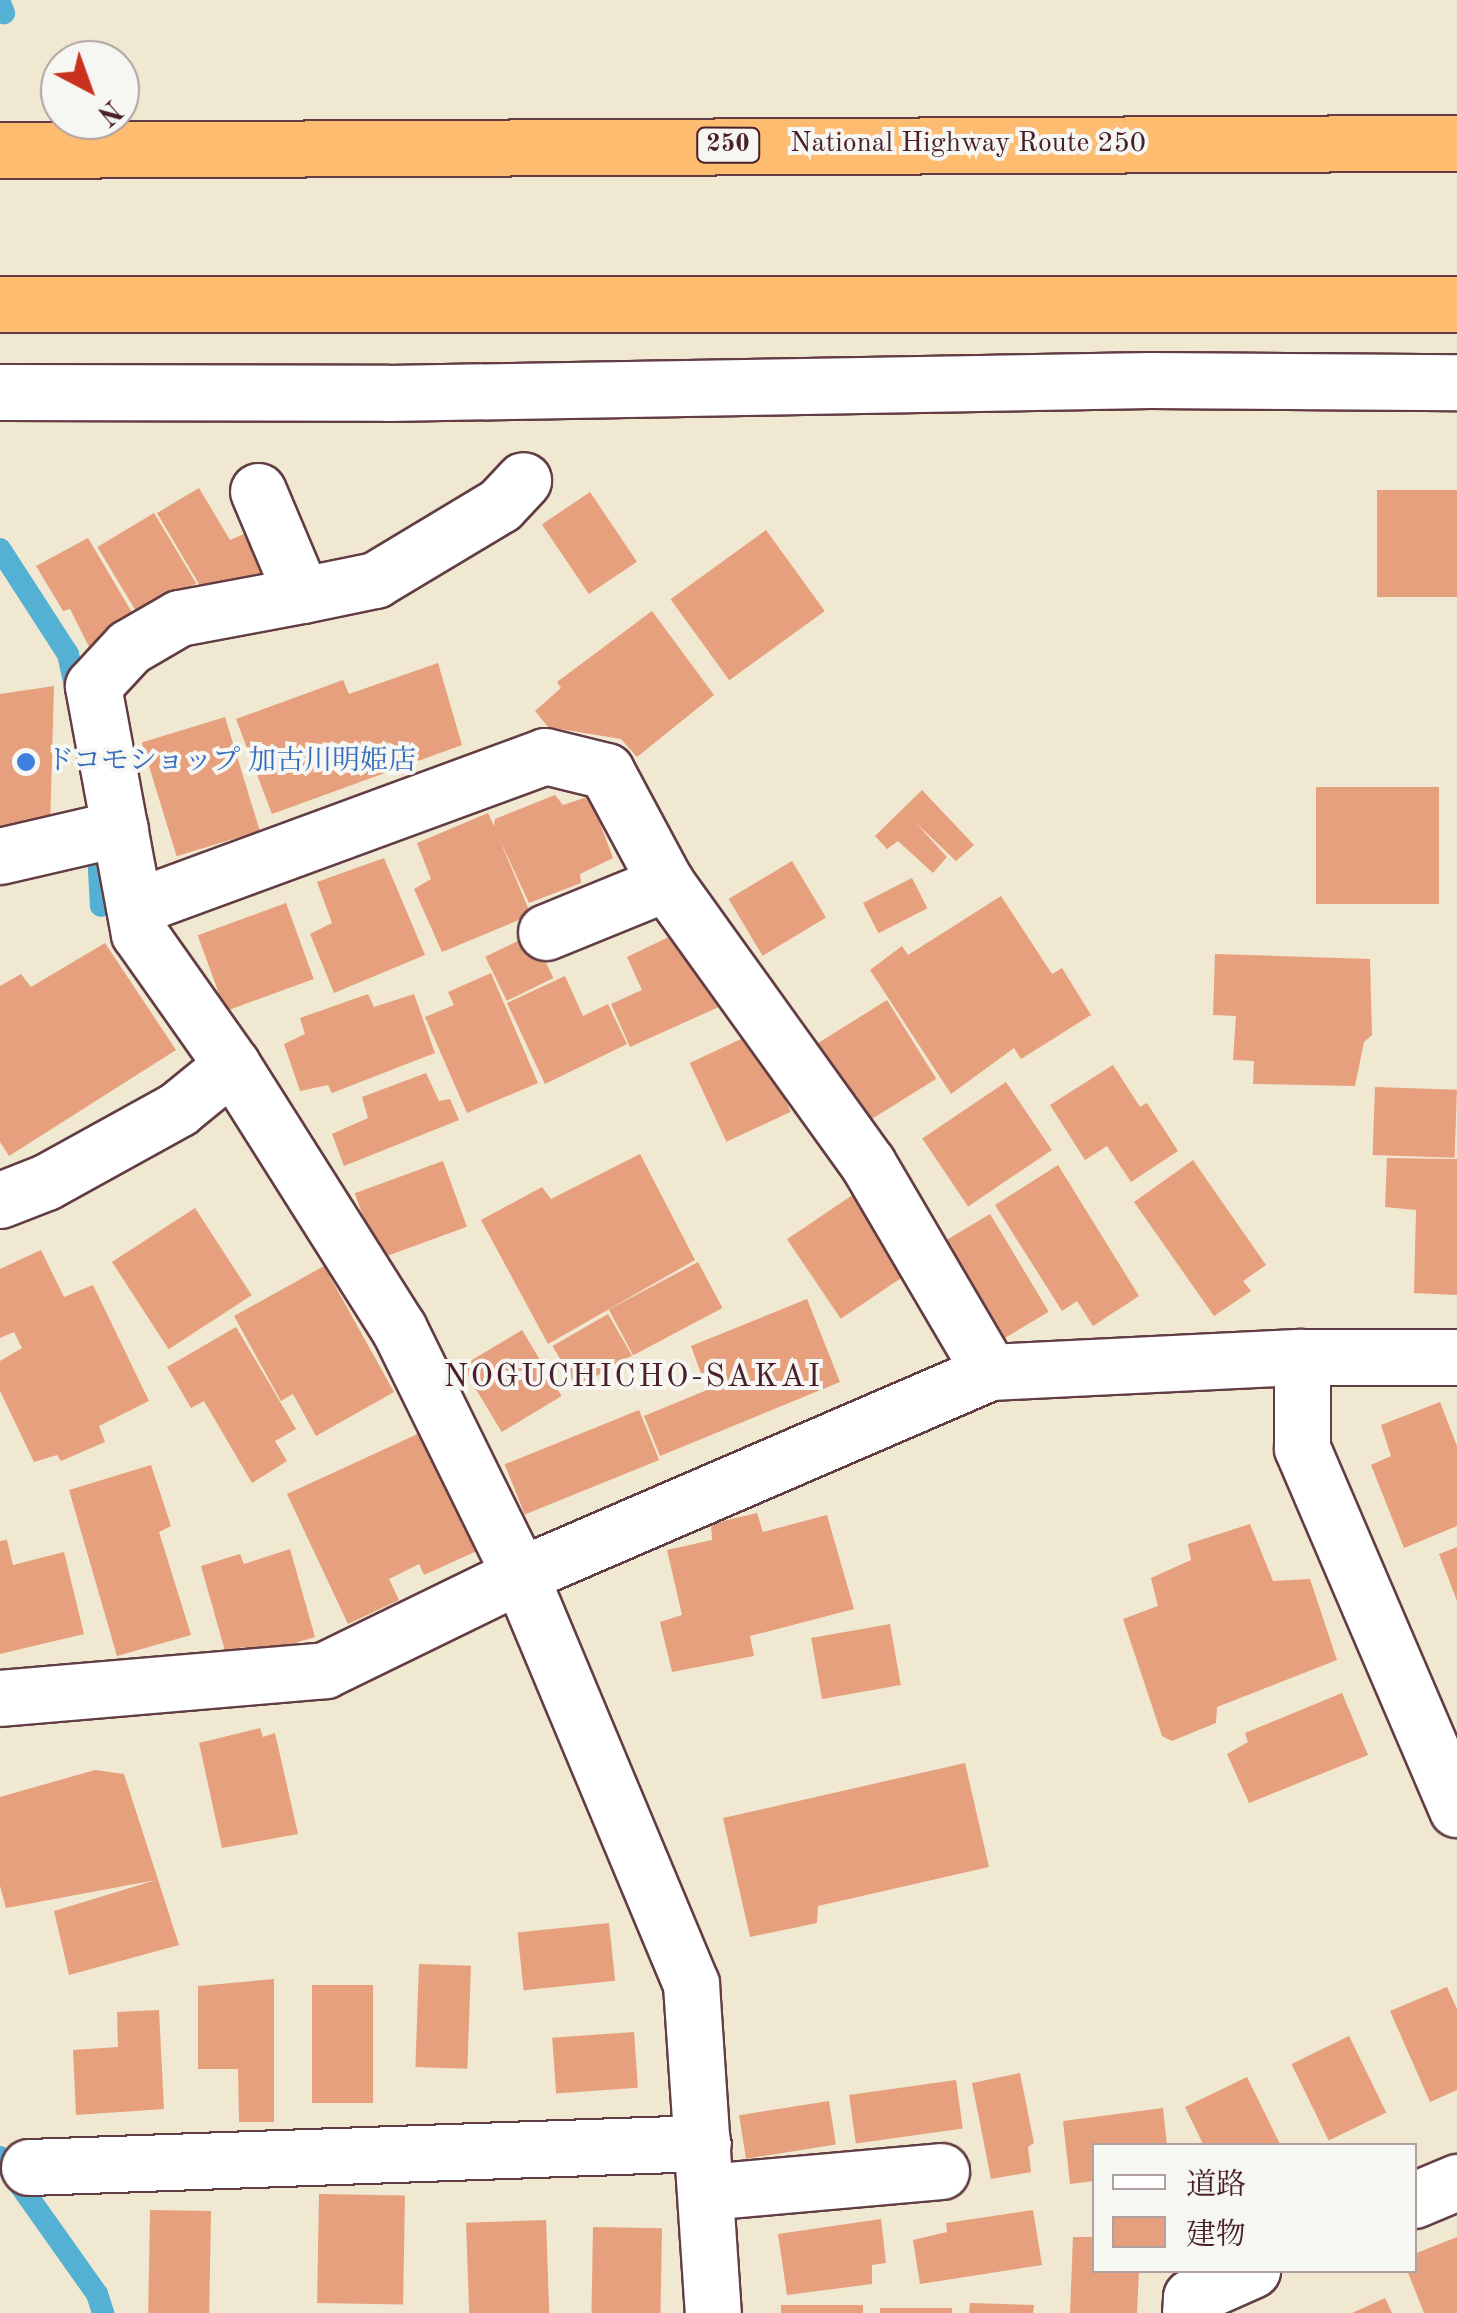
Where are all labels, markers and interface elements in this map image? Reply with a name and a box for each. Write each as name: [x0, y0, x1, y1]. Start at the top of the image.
north arrow: [40, 40, 140, 140]
text: N: [91, 94, 126, 129]
road number: 250: [696, 125, 760, 165]
street label: National Highway Route 250: [790, 127, 1146, 161]
place label: ドコモショップ 加古川明姫店: [46, 745, 418, 779]
marker: ドコモショップ 加古川明姫店: [15, 751, 37, 773]
district label: NOGUCHICHO-SAKAI: [443, 1359, 823, 1397]
legend: [1092, 2143, 1417, 2273]
text: 道路: [1186, 2171, 1246, 2201]
text: 建物: [1186, 2221, 1246, 2251]

